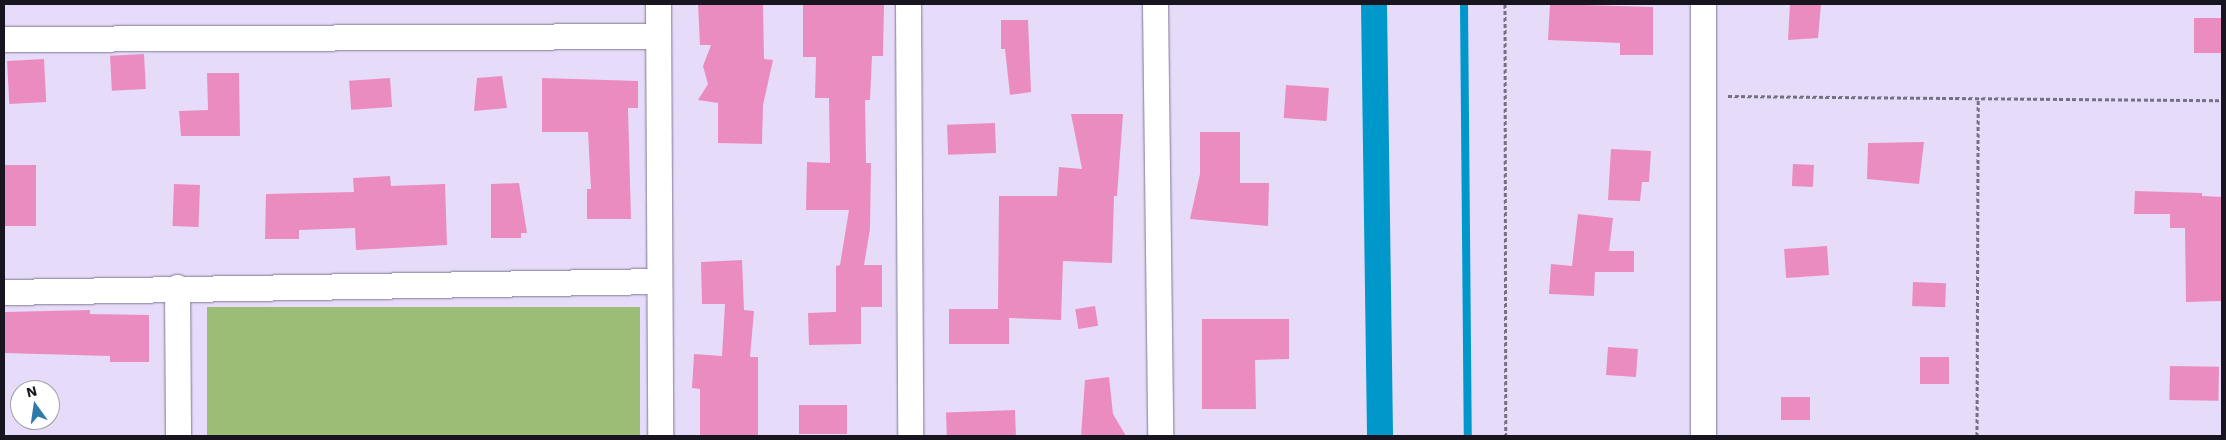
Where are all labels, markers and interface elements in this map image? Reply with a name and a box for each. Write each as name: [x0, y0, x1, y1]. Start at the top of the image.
north arrow: [10, 380, 60, 430]
text: N: [25, 382, 39, 400]

